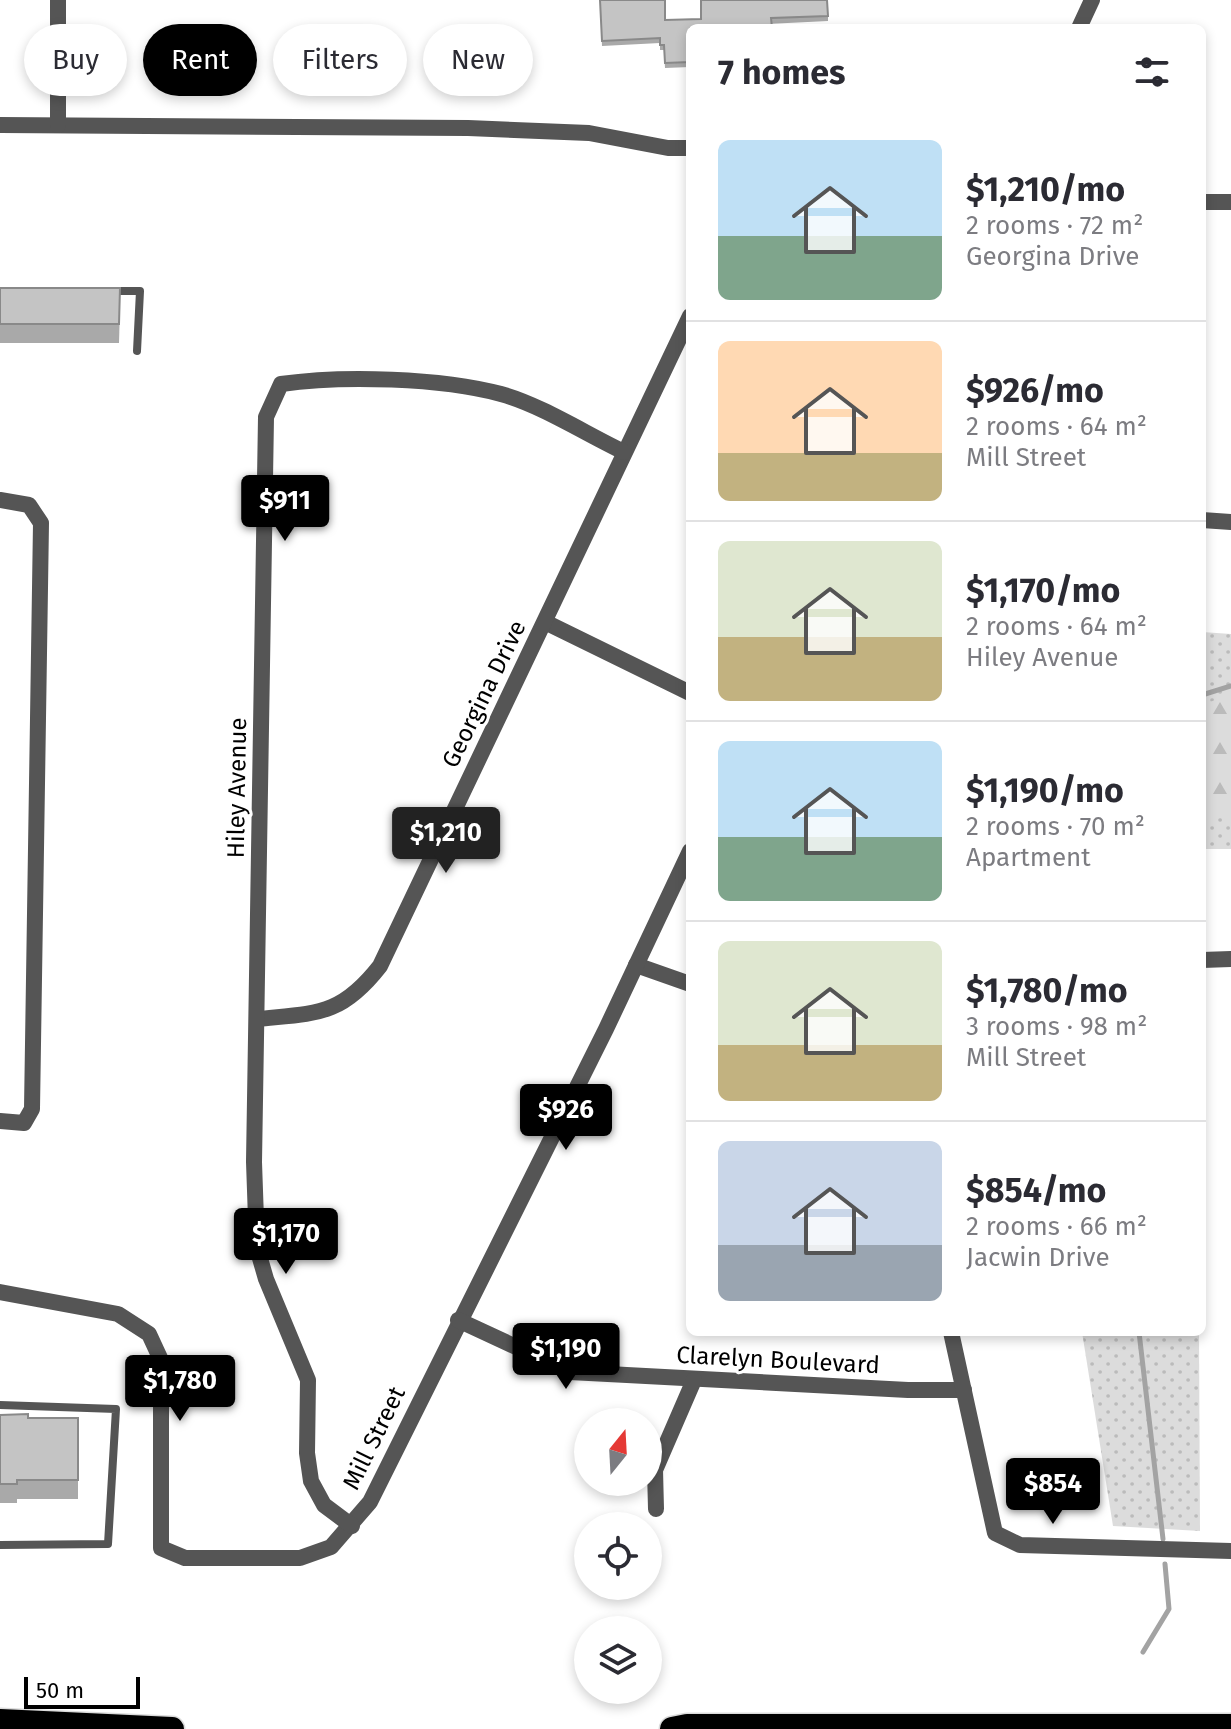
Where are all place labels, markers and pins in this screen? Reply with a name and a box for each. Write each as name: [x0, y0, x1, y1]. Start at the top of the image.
pin: $911: [238, 475, 332, 543]
pin: $1,210: [381, 807, 511, 875]
pin: $926: [519, 1084, 613, 1152]
pin: $1,170: [221, 1208, 351, 1276]
pin: $1,190: [501, 1323, 631, 1391]
pin: $1,780: [115, 1355, 245, 1423]
pin: $854: [1006, 1458, 1100, 1526]

